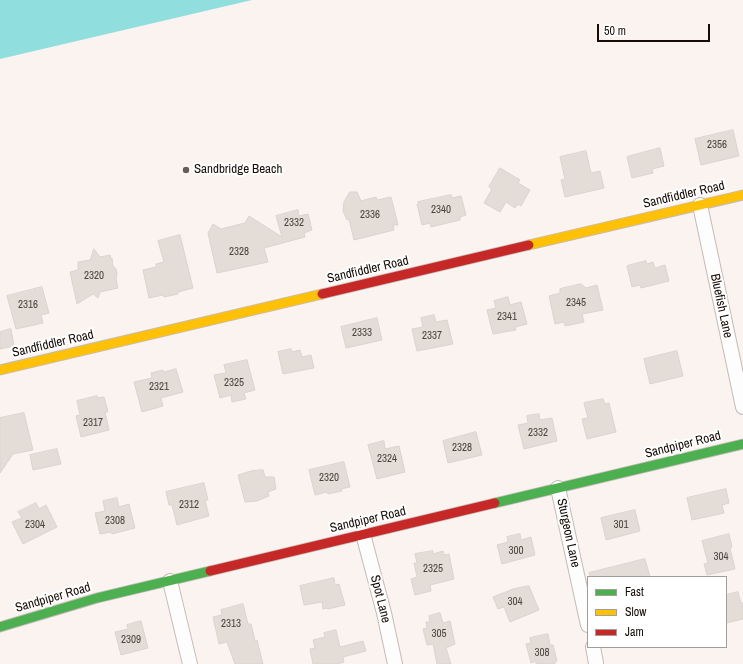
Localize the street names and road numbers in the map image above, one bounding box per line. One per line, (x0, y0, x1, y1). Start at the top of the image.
street label: Sandfiddler Road (642, 178, 726, 212)
street label: Sandfiddler Road (326, 253, 410, 287)
street label: Bluefish Lane (707, 272, 735, 340)
street label: Sandfiddler Road (11, 327, 95, 361)
street label: Sandpiper Road (643, 428, 723, 462)
street label: Sturgeon Lane (553, 497, 583, 569)
street label: Sandpiper Road (328, 504, 408, 536)
street label: Spot Lane (367, 574, 393, 624)
street label: Sandpiper Road (14, 580, 92, 616)

